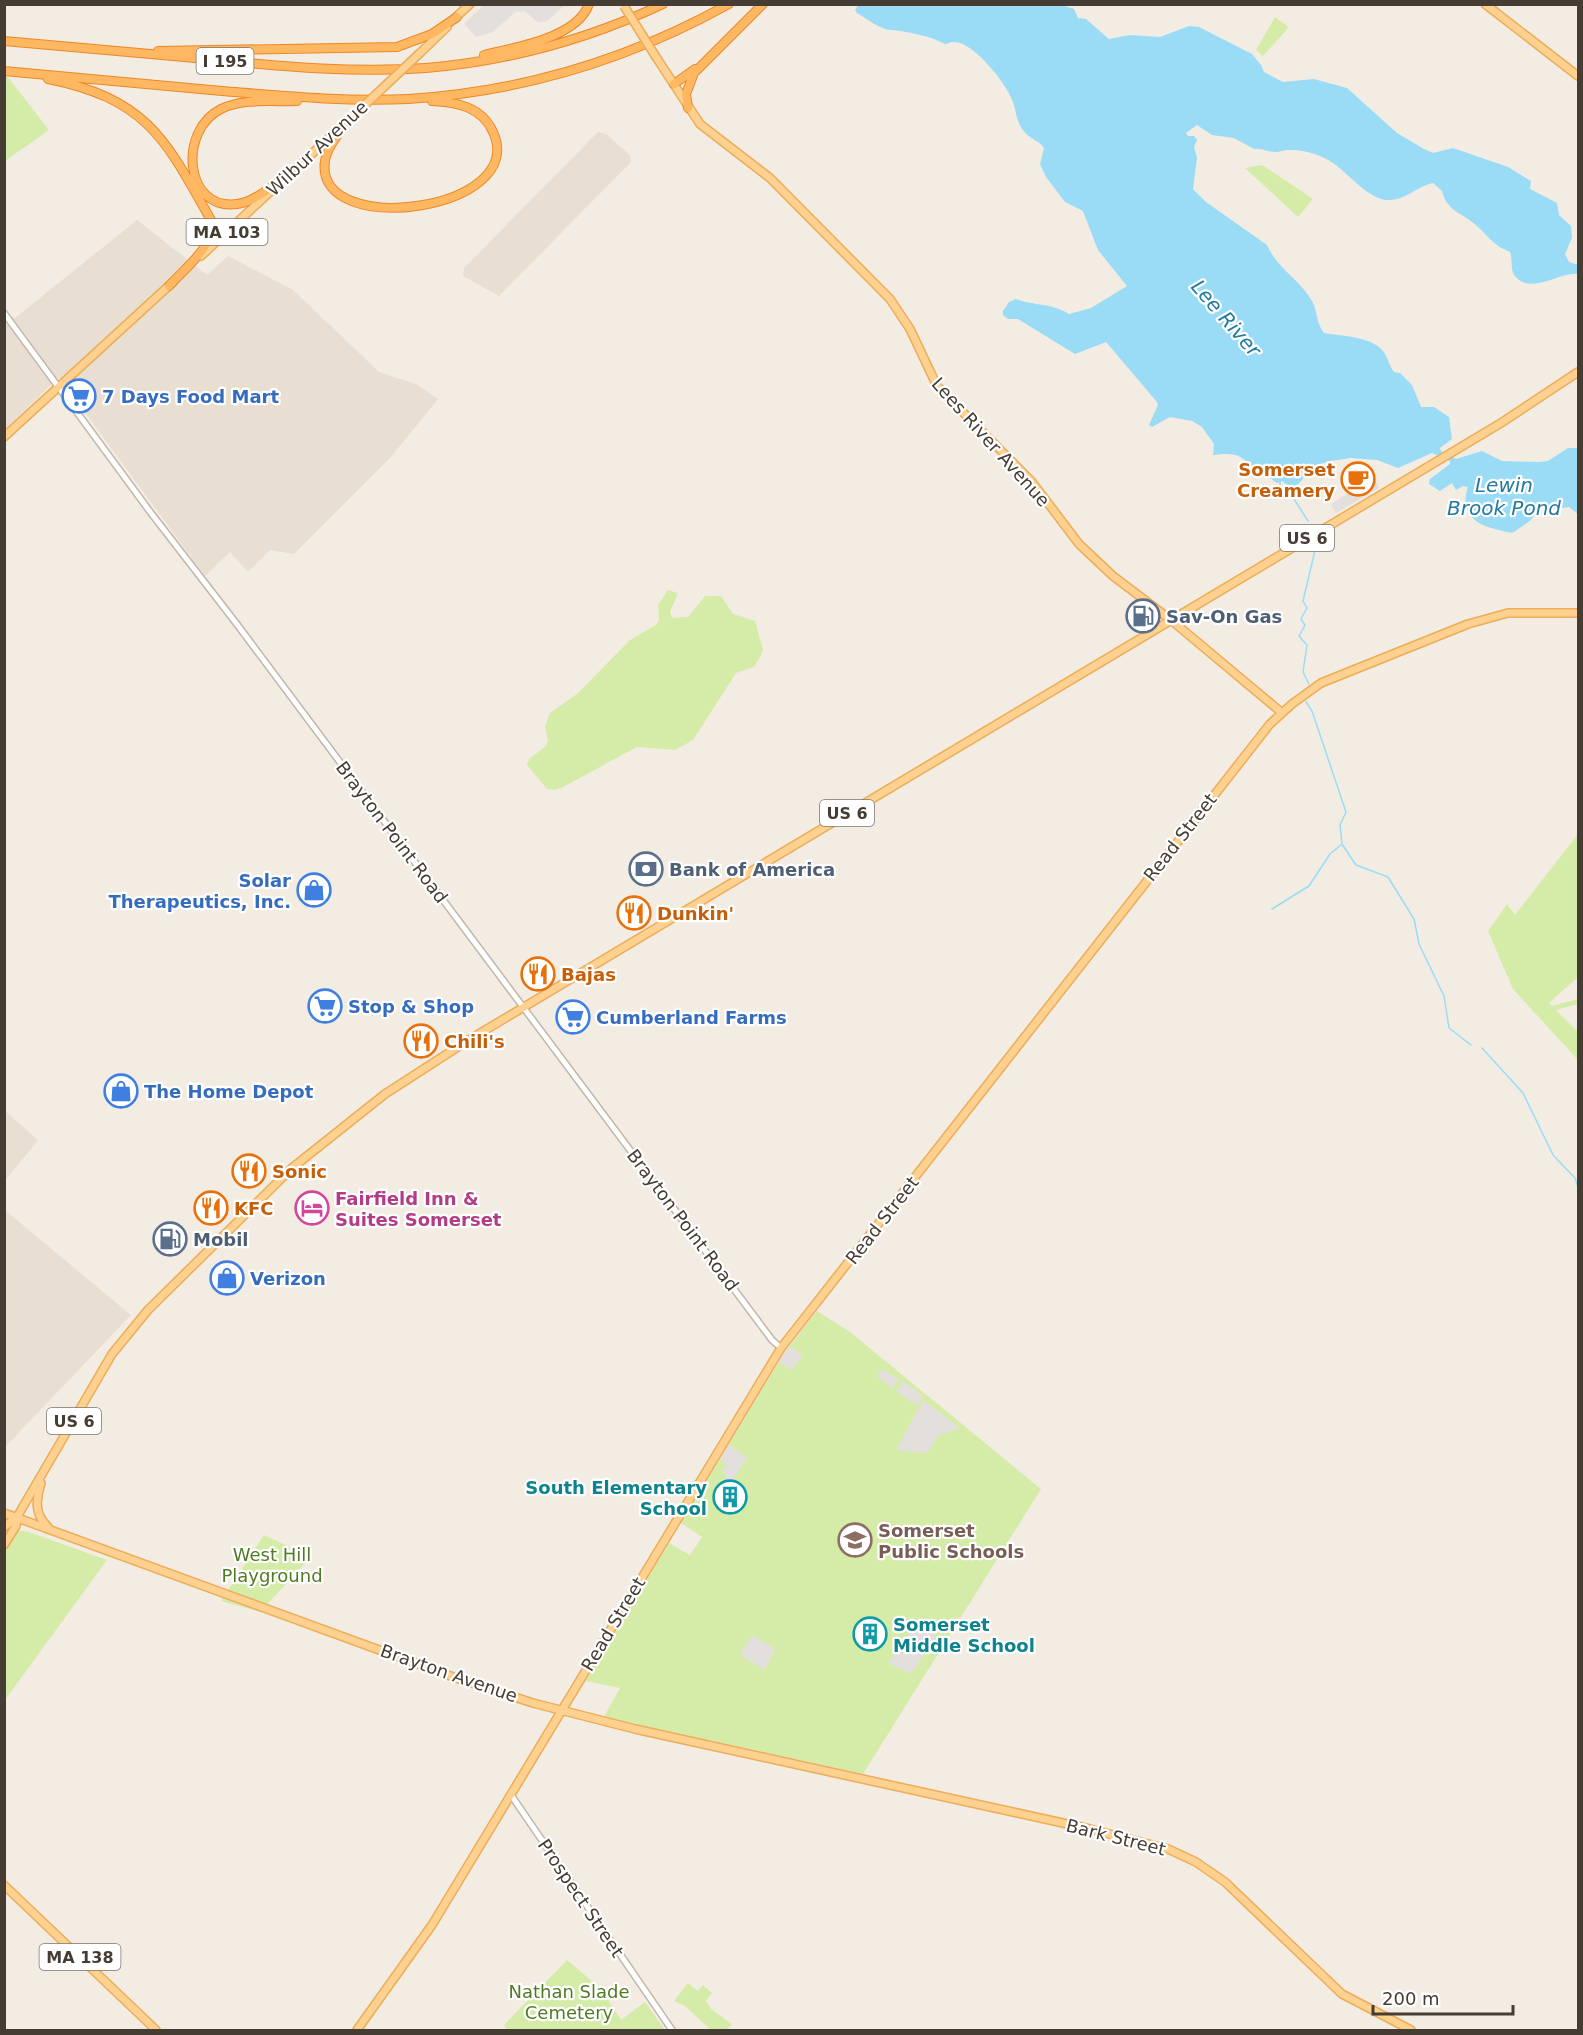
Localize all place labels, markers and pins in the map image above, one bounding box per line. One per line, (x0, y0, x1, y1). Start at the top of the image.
supermarket icon: 7 Days Food Mart (61, 378, 97, 414)
place label: 7 Days Food Mart (102, 386, 279, 407)
place label: Somerset Creamery (1237, 459, 1335, 501)
cafe icon: Somerset Creamery (1340, 461, 1376, 497)
fuel station icon: Sav-On Gas (1125, 598, 1161, 634)
place label: Sav-On Gas (1166, 606, 1282, 627)
bank icon: Bank of America (628, 851, 664, 887)
place label: Bank of America (669, 859, 835, 880)
place label: Solar Therapeutics, Inc. (108, 870, 291, 912)
shop icon: Solar Therapeutics, Inc. (296, 872, 332, 908)
restaurant icon: Dunkin' (616, 895, 652, 931)
place label: Dunkin' (657, 903, 734, 924)
restaurant icon: Bajas (520, 956, 556, 992)
place label: Bajas (561, 964, 616, 985)
supermarket icon: Stop & Shop (307, 988, 343, 1024)
place label: Stop & Shop (348, 996, 474, 1017)
supermarket icon: Cumberland Farms (555, 999, 591, 1035)
place label: Cumberland Farms (596, 1007, 787, 1028)
restaurant icon: Chili's (403, 1023, 439, 1059)
place label: Chili's (444, 1031, 505, 1052)
shop icon: The Home Depot (103, 1073, 139, 1109)
place label: The Home Depot (144, 1081, 314, 1102)
restaurant icon: Sonic (231, 1153, 267, 1189)
place label: Sonic (272, 1161, 327, 1182)
place label: Fairfield Inn & Suites Somerset (335, 1188, 502, 1230)
restaurant icon: KFC (193, 1190, 229, 1226)
hotel icon: Fairfield Inn & Suites Somerset (294, 1190, 330, 1226)
place label: KFC (234, 1198, 273, 1219)
fuel station icon: Mobil (152, 1221, 188, 1257)
place label: Mobil (193, 1229, 249, 1250)
shop icon: Verizon (209, 1260, 245, 1296)
place label: Verizon (250, 1268, 326, 1289)
place label: South Elementary School (525, 1477, 707, 1519)
building icon: South Elementary School (712, 1479, 748, 1515)
place label: Somerset Public Schools (878, 1520, 1024, 1562)
school or university icon: Somerset Public Schools (837, 1522, 873, 1558)
place label: Somerset Middle School (893, 1614, 1035, 1656)
building icon: Somerset Middle School (852, 1616, 888, 1652)

